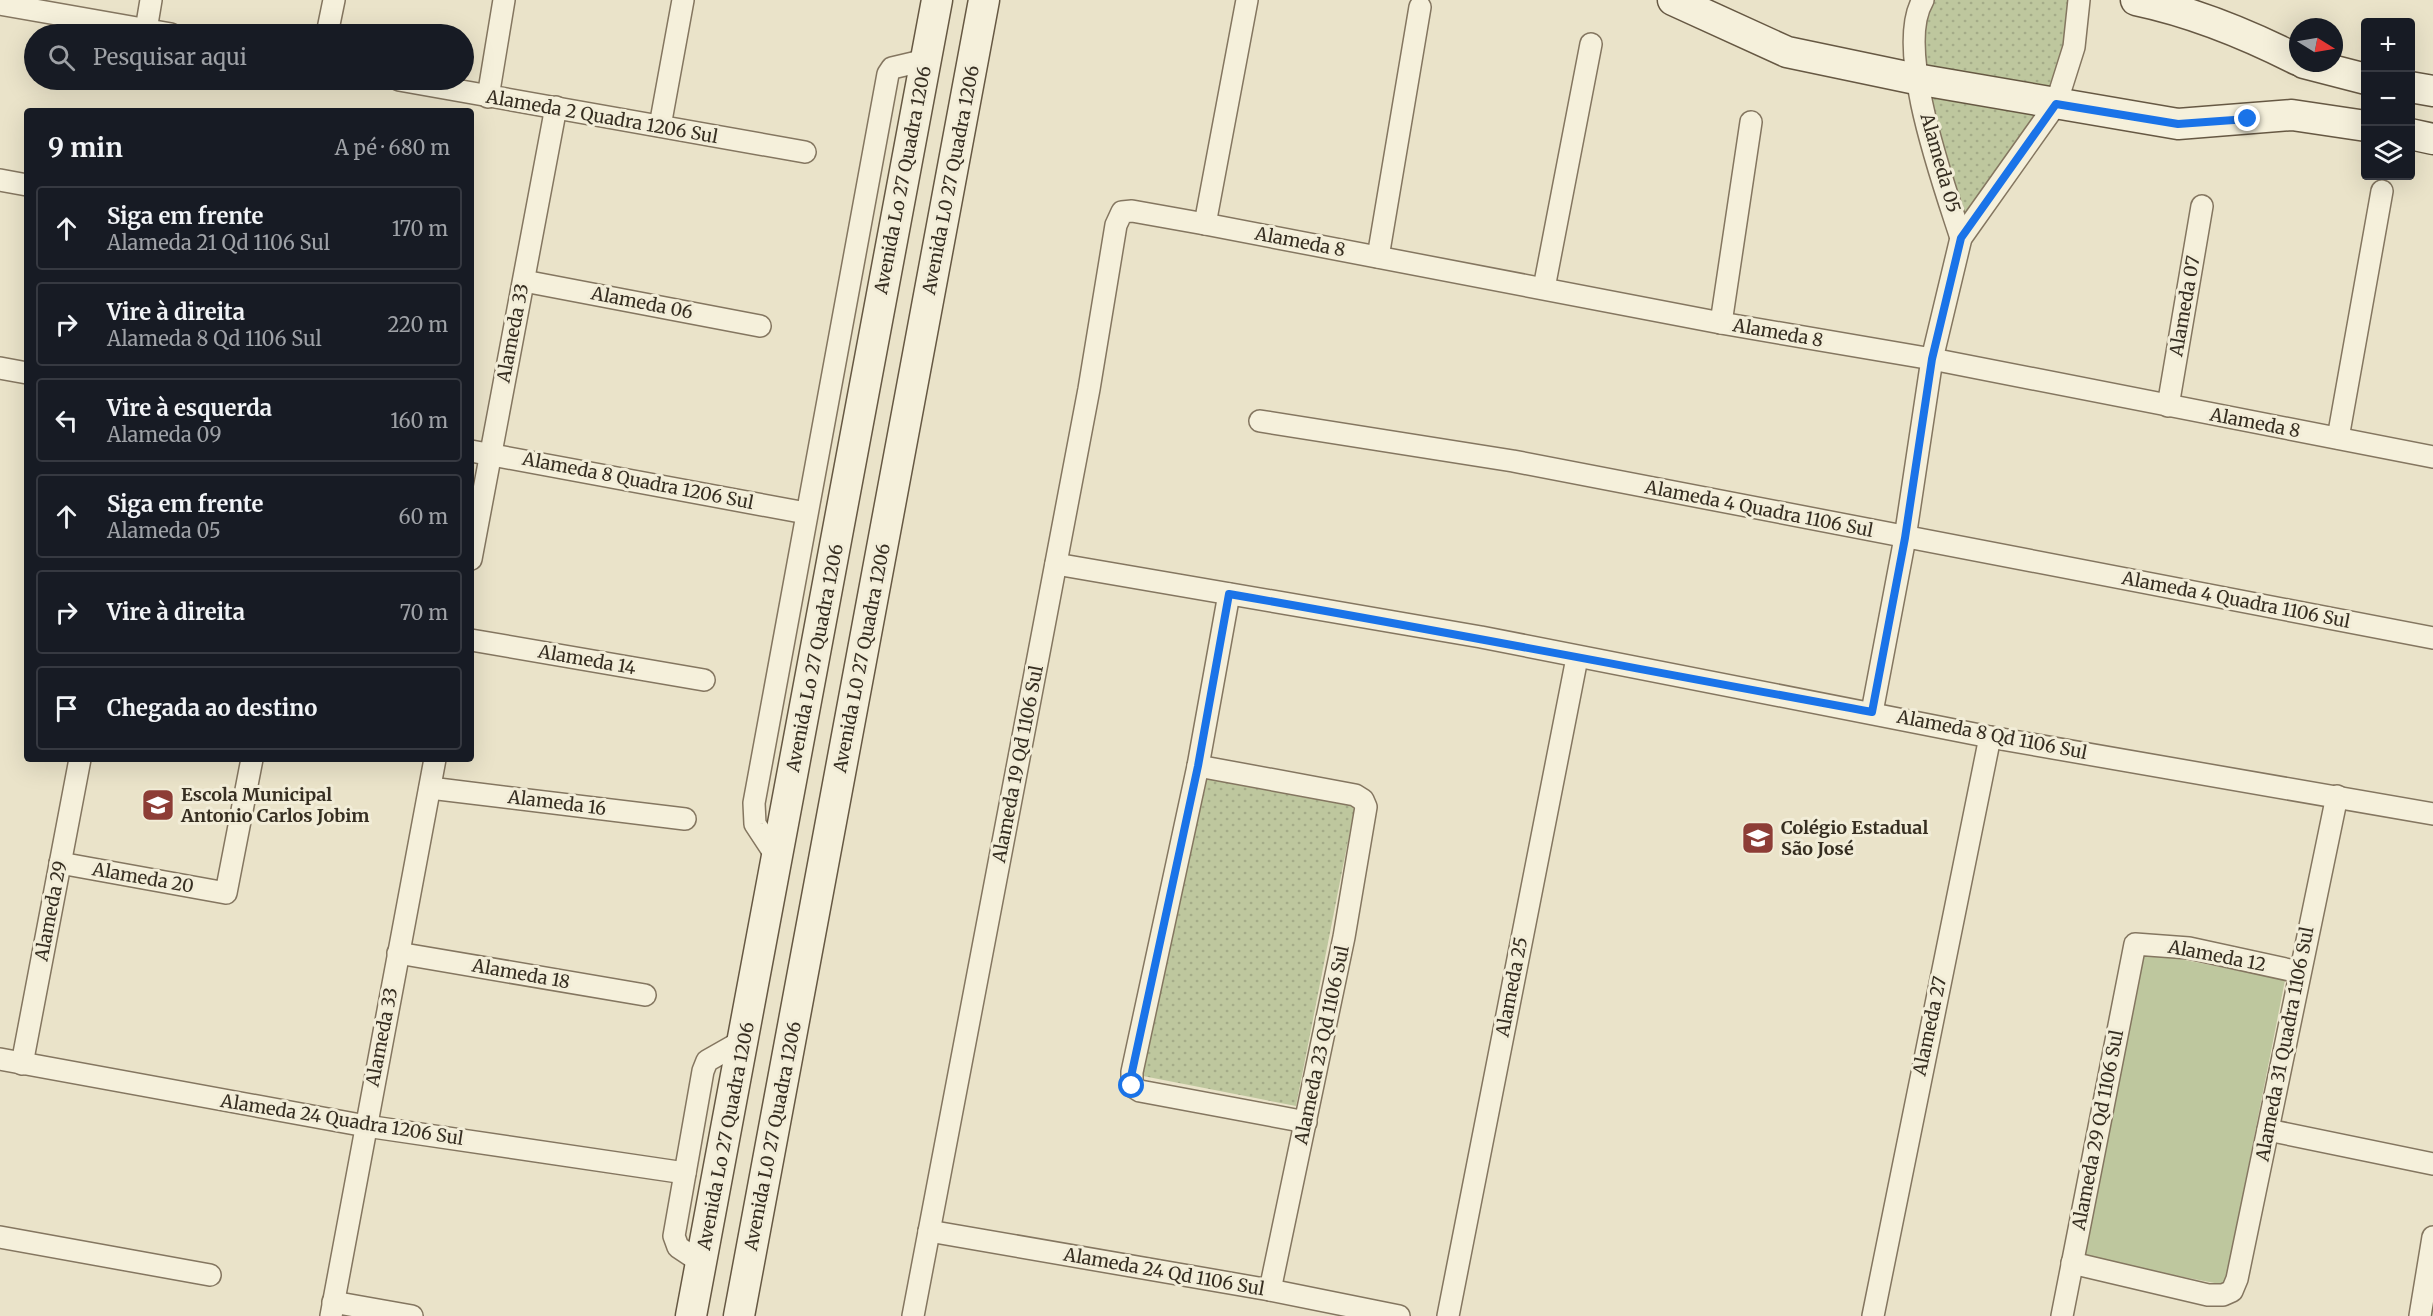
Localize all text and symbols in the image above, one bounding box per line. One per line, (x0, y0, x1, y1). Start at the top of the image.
north arrow (2289, 18, 2343, 72)
map controls (2361, 18, 2415, 180)
button: + (2361, 18, 2415, 72)
search box (24, 24, 474, 90)
icon: search (45, 41, 78, 74)
text: Pesquisar aqui (93, 43, 247, 71)
street label: Avenida L0 27 Quadra 1206 (917, 63, 984, 297)
street label: Avenida Lo 27 Quadra 1206 (869, 64, 936, 297)
button: − (2361, 72, 2415, 126)
street label: Alameda 2 Quadra 1206 Sul (483, 85, 720, 148)
route end (2234, 105, 2260, 131)
street label: Alameda 05 (1915, 110, 1966, 215)
button: layers (2361, 126, 2415, 180)
text: 9 min (48, 131, 123, 164)
text: A pé · 680 m (335, 135, 450, 160)
text: Siga em frente (107, 202, 263, 230)
icon: ahead (50, 212, 83, 245)
text: 170 m (392, 216, 448, 241)
street label: Alameda 8 (1252, 221, 1347, 262)
text: Alameda 21 Qd 1106 Sul (107, 230, 330, 255)
street label: Alameda 07 (2164, 254, 2205, 359)
street label: Alameda 33 (491, 281, 533, 385)
street label: Alameda 06 (588, 281, 695, 324)
text: Vire à direita (107, 298, 245, 326)
icon: right (50, 308, 83, 341)
text: 220 m (388, 312, 448, 337)
street label: Alameda 8 (1730, 313, 1825, 352)
text: Alameda 8 Qd 1106 Sul (107, 326, 322, 351)
text: Vire à esquerda (107, 394, 272, 422)
street label: Alameda 8 (2207, 402, 2302, 443)
icon: left (50, 404, 83, 437)
text: 160 m (390, 408, 448, 433)
text: Alameda 09 (107, 422, 222, 447)
street label: Alameda 8 Quadra 1206 Sul (520, 447, 756, 514)
street label: Alameda 4 Quadra 1106 Sul (1642, 475, 1876, 542)
text: Siga em frente (107, 490, 263, 518)
icon: ahead (50, 500, 83, 533)
text: 60 m (398, 504, 448, 529)
text: Alameda 05 (107, 518, 221, 543)
street label: Avenida L0 27 Quadra 1206 (828, 541, 895, 775)
street label: Avenida Lo 27 Quadra 1206 (781, 542, 848, 775)
street label: Alameda 4 Quadra 1106 Sul (2119, 566, 2353, 633)
icon: right (50, 596, 83, 629)
text: Vire à direita (107, 598, 245, 626)
text: 70 m (400, 600, 448, 625)
street label: Alameda 14 (535, 639, 638, 679)
street label: Alameda 19 Qd 1106 Sul (987, 663, 1048, 866)
icon: arrive (50, 692, 83, 725)
text: Chegada ao destino (107, 694, 317, 722)
street label: Alameda 8 Qd 1106 Sul (1894, 705, 2090, 764)
place label: Escola Municipal Antonio Carlos Jobim (180, 783, 369, 827)
street label: Alameda 16 (506, 785, 608, 820)
school or university icon: Escola Municipal Antonio Carlos Jobim (140, 787, 176, 823)
place label: Colégio Estadual São José (1781, 816, 1928, 860)
school or university icon: Colégio Estadual São José (1740, 820, 1776, 856)
street label: Alameda 20 (90, 857, 196, 898)
street label: Alameda 29 (29, 859, 72, 964)
street label: Alameda 31 Quadra 1106 Sul (2250, 924, 2319, 1164)
street label: Alameda 25 (1490, 935, 1532, 1040)
street label: Alameda 12 (2165, 935, 2268, 976)
street label: Alameda 23 Qd 1106 Sul (1289, 943, 1354, 1147)
street label: Alameda 18 (469, 953, 572, 993)
street label: Alameda 27 (1908, 974, 1951, 1079)
street label: Alameda 33 (360, 985, 402, 1089)
street label: Avenida L0 27 Quadra 1206 (739, 1019, 806, 1253)
street label: Avenida Lo 27 Quadra 1206 (692, 1020, 759, 1253)
street label: Alameda 29 Qd 1106 Sul (2067, 1027, 2128, 1233)
route start (1118, 1072, 1144, 1098)
street label: Alameda 24 Quadra 1206 Sul (218, 1089, 466, 1150)
street label: Alameda 24 Qd 1106 Sul (1061, 1242, 1267, 1301)

